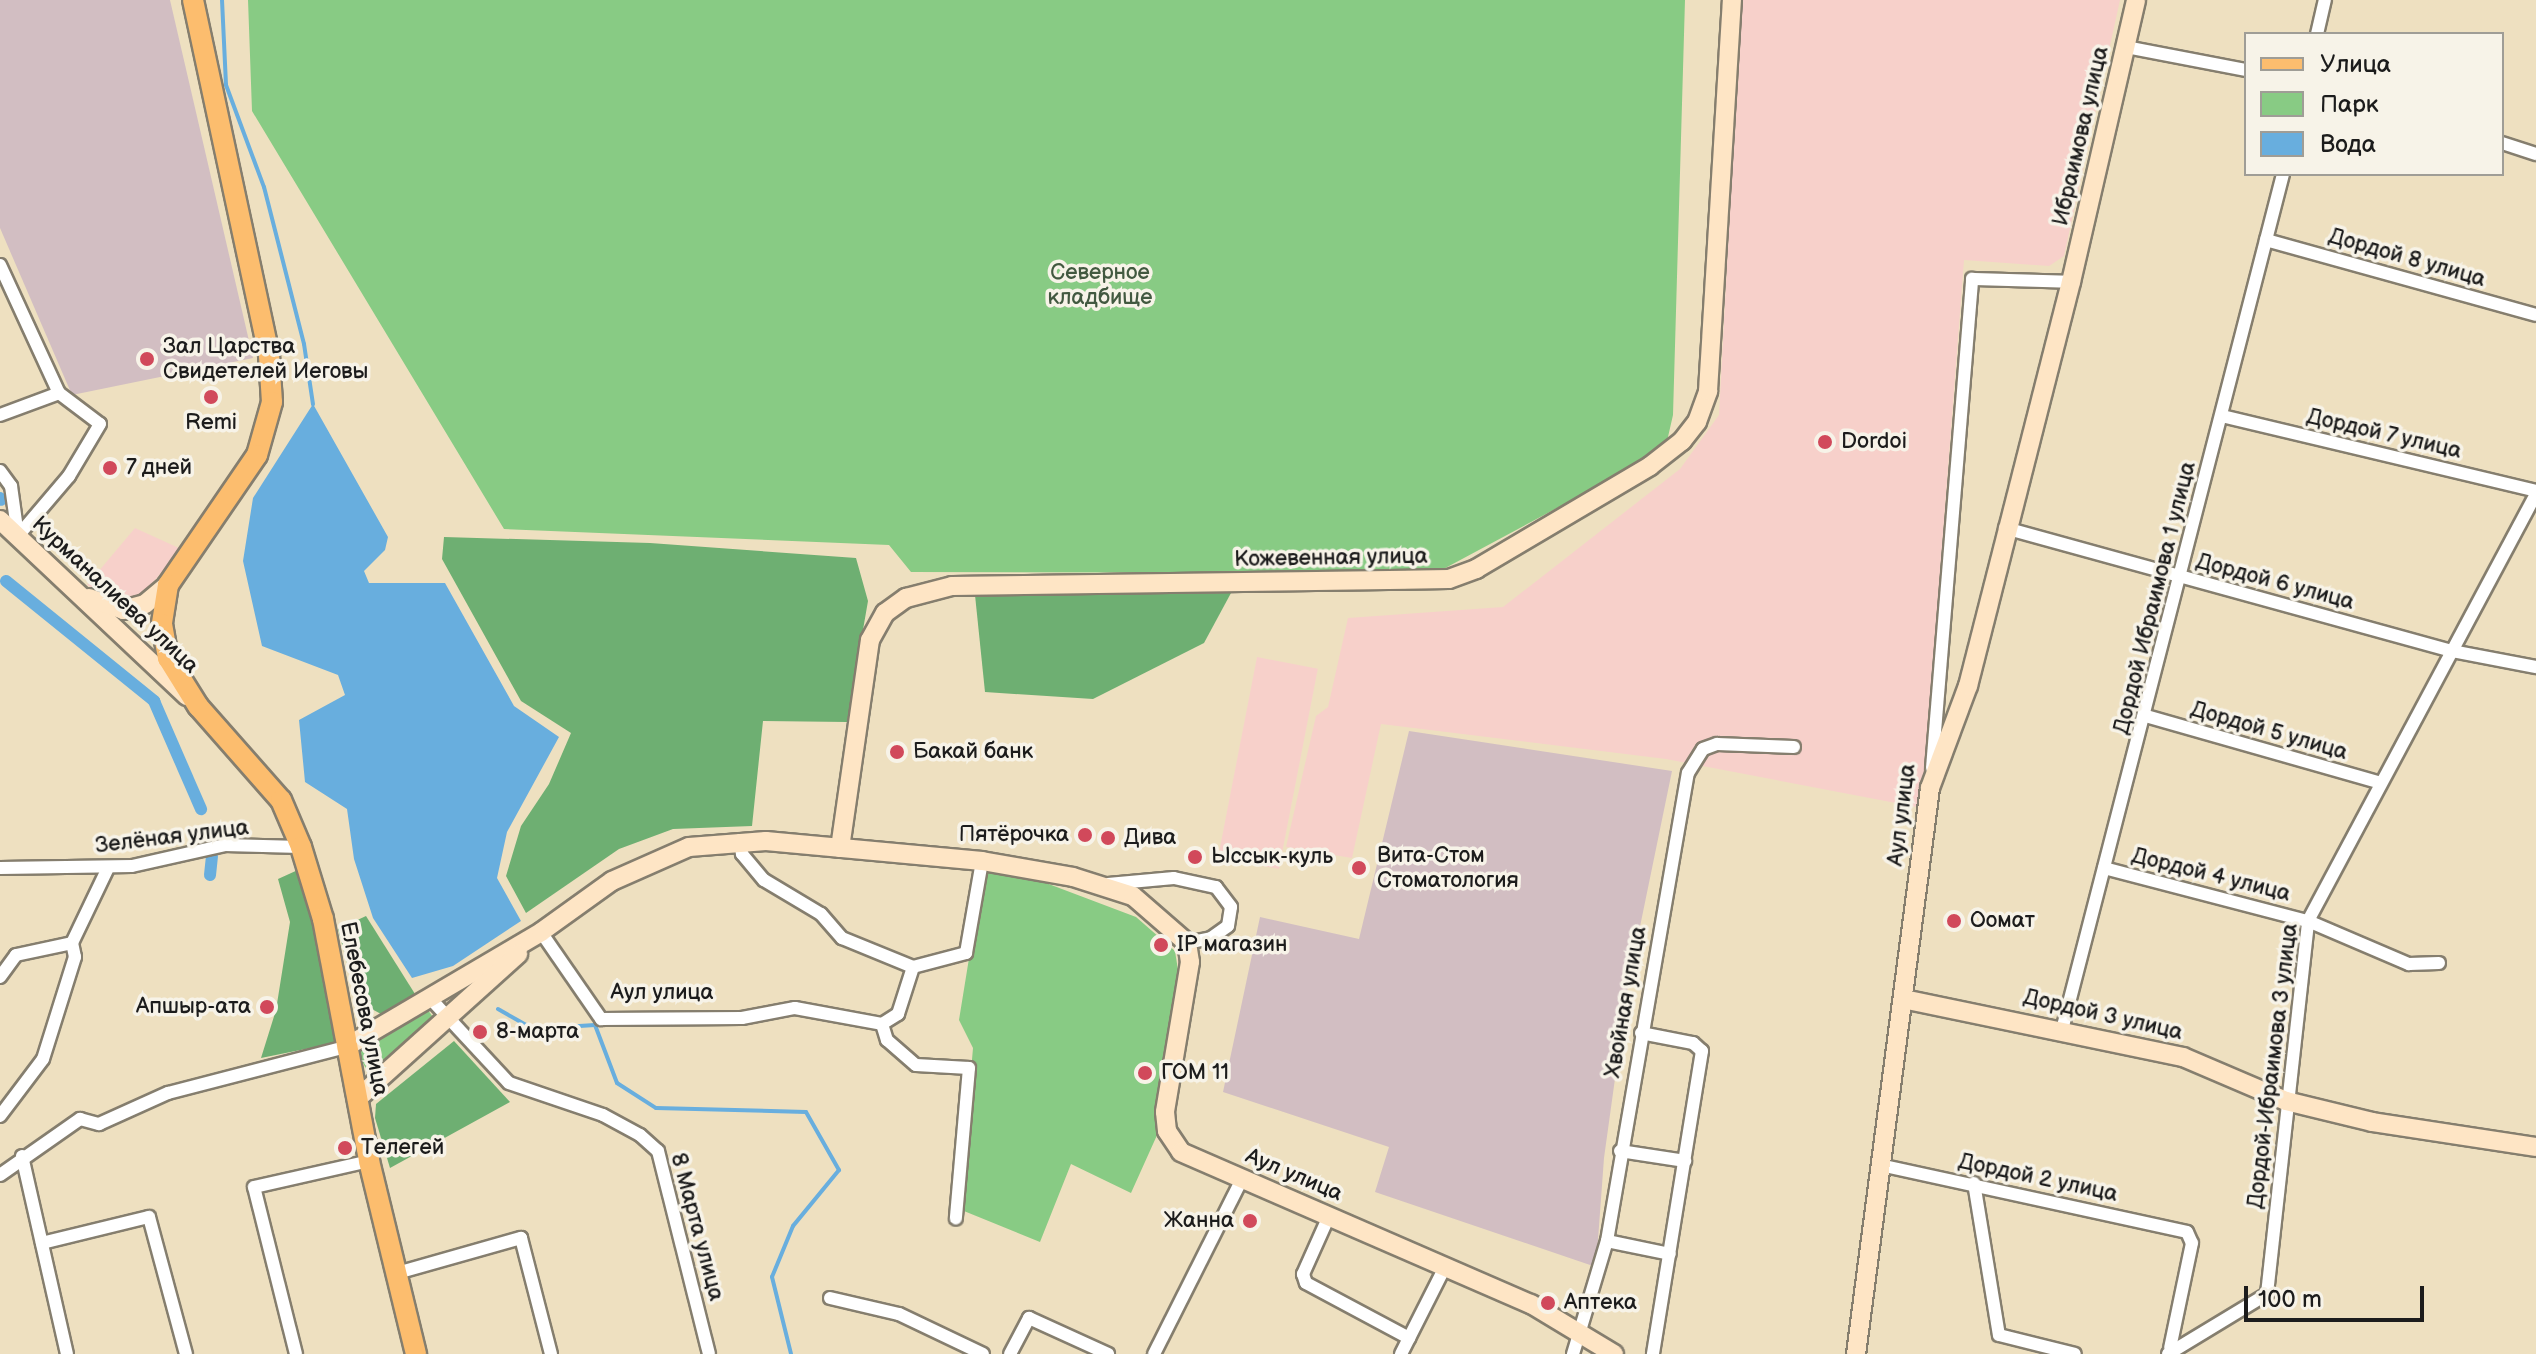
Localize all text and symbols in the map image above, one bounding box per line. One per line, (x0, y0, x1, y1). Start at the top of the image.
legend (2244, 32, 2504, 176)
street label: Ибраимова улица (2048, 44, 2114, 228)
text: Улица (2320, 50, 2391, 79)
text: Парк (2320, 90, 2378, 119)
text: Вода (2320, 130, 2376, 159)
street label: Дордой 8 улица (2326, 223, 2488, 293)
park label: Северное кладбище (1047, 259, 1153, 310)
place label: Зал Царства Свидетелей Иеговы (163, 333, 368, 384)
marker: Зал Царства Свидетелей Иеговы (138, 350, 156, 368)
marker: Remi (202, 388, 220, 406)
street label: Дордой 7 улица (2303, 403, 2465, 465)
place label: Remi (185, 410, 237, 436)
place label: Dordoi (1841, 429, 1907, 455)
marker: Dordoi (1816, 433, 1834, 451)
place label: 7 дней (126, 455, 193, 481)
marker: 7 дней (101, 459, 119, 477)
street label: Дордой Ибраимова 1 улица (2108, 459, 2202, 737)
street label: Курманалиева улица (26, 511, 204, 679)
street label: Кожевенная улица (1234, 543, 1428, 573)
street label: Дордой 6 улица (2193, 548, 2357, 616)
street label: Дордой 5 улица (2188, 696, 2350, 766)
place label: Бакай банк (913, 739, 1033, 765)
marker: Бакай банк (888, 743, 906, 761)
street label: Аул улица (1883, 762, 1921, 868)
street label: Зелёная улица (94, 815, 250, 859)
place label: Пятёрочка (959, 822, 1069, 848)
place label: Дива (1124, 825, 1176, 851)
marker: Пятёрочка (1076, 826, 1094, 844)
marker: Дива (1099, 829, 1117, 847)
place label: Вита-Стом Стоматология (1377, 842, 1519, 894)
street label: Дордой 4 улица (2129, 843, 2293, 907)
place label: Ыссык-куль (1211, 844, 1333, 870)
marker: Ыссык-куль (1186, 848, 1204, 866)
marker: Вита-Стом Стоматология (1348, 857, 1370, 879)
place label: Оомат (1970, 908, 2035, 934)
marker: Оомат (1945, 912, 1963, 930)
street label: Елебесова улица (334, 920, 394, 1098)
street label: Дордой-Ибраимова 3 улица (2242, 922, 2304, 1210)
street label: Хвойная улица (1600, 924, 1652, 1080)
place label: IP магазин (1177, 932, 1287, 958)
marker: IP магазин (1152, 936, 1170, 954)
street label: Аул улица (611, 980, 713, 1006)
street label: Дордой 3 улица (2021, 984, 2185, 1046)
place label: Апшыр-ата (136, 994, 251, 1020)
marker: Апшыр-ата (258, 998, 276, 1016)
place label: 8-марта (496, 1019, 579, 1045)
marker: 8-марта (471, 1023, 489, 1041)
place label: ГОМ 11 (1161, 1060, 1229, 1086)
marker: ГОМ 11 (1136, 1064, 1154, 1082)
place label: Телегей (361, 1135, 444, 1161)
marker: Телегей (336, 1139, 354, 1157)
street label: Аул улица (1242, 1143, 1346, 1207)
street label: Дордой 2 улица (1956, 1148, 2120, 1208)
street label: 8 Марта улица (665, 1150, 729, 1304)
place label: Жанна (1164, 1208, 1234, 1234)
marker: Жанна (1241, 1212, 1259, 1230)
scale bar (2248, 1270, 2428, 1320)
text: 100 m (2258, 1285, 2322, 1314)
place label: Аптека (1564, 1290, 1637, 1316)
marker: Аптека (1539, 1294, 1557, 1312)

